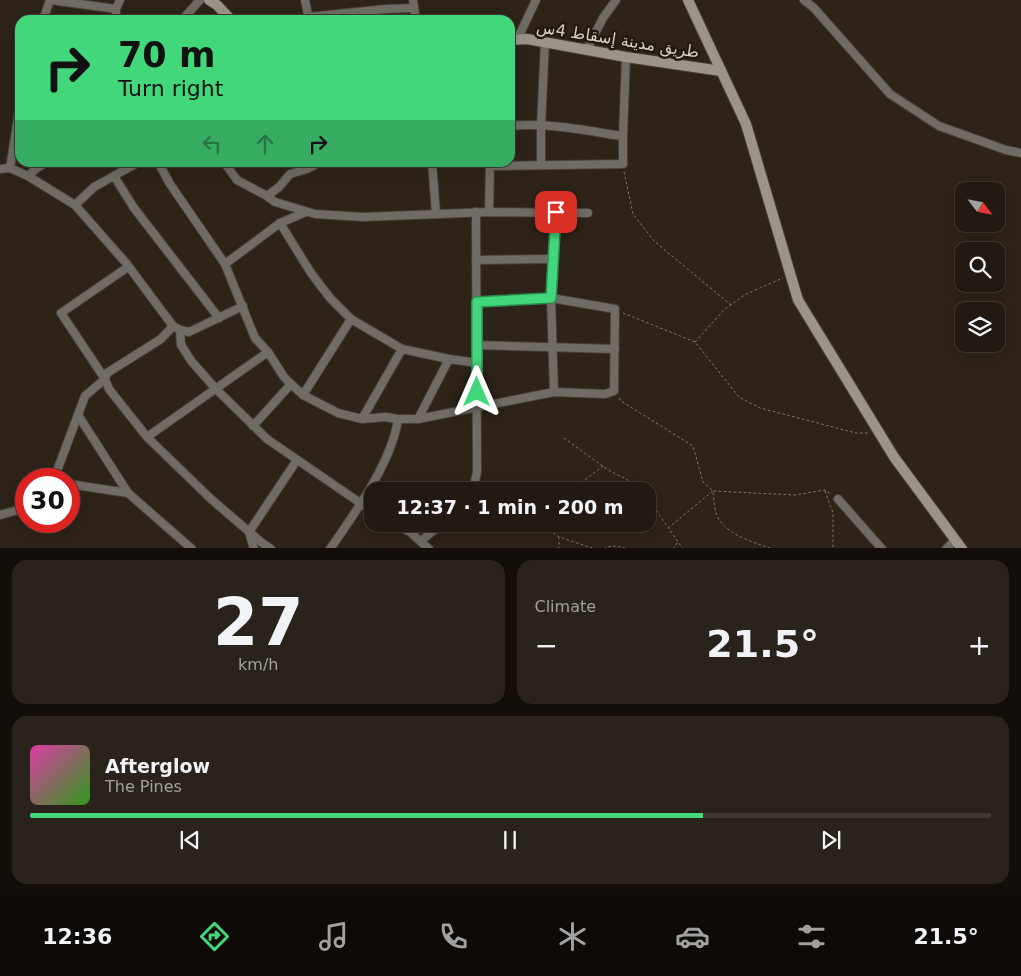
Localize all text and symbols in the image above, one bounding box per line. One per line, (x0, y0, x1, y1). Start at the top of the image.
street label: طريق مدينة إسقاط 4س (535, 17, 701, 63)
icon: right (35, 35, 100, 100)
text: 70 m (118, 35, 215, 75)
text: Turn right (118, 76, 223, 101)
icon: left (198, 130, 226, 158)
icon: ahead (251, 130, 279, 158)
icon: right (304, 130, 332, 158)
north arrow (955, 182, 1005, 232)
map controls (955, 182, 1005, 352)
pin (535, 191, 577, 233)
icon: arrive (542, 198, 570, 226)
button: search (955, 242, 1005, 292)
button: layers (955, 302, 1005, 352)
position arrow (450, 365, 502, 417)
speed limit sign: 30 (15, 468, 80, 533)
text: 12:37 · 1 min · 200 m (396, 496, 624, 518)
text: 27 (213, 585, 303, 660)
text: Climate (535, 597, 596, 616)
text: 21.5° (706, 622, 819, 666)
text: − (535, 629, 558, 662)
text: + (968, 629, 991, 662)
text: km/h (238, 655, 278, 674)
text: Afterglow (105, 755, 210, 777)
text: The Pines (105, 777, 182, 796)
icon: previous (176, 826, 204, 854)
icon: pause (496, 826, 524, 854)
icon: next (817, 826, 845, 854)
icon: directions (197, 919, 232, 954)
icon: music (316, 919, 351, 954)
icon: phone (436, 919, 471, 954)
icon: climate (555, 919, 590, 954)
icon: car (675, 919, 710, 954)
icon: filters (794, 919, 829, 954)
text: 12:36 (42, 924, 112, 949)
text: 21.5° (913, 924, 979, 949)

